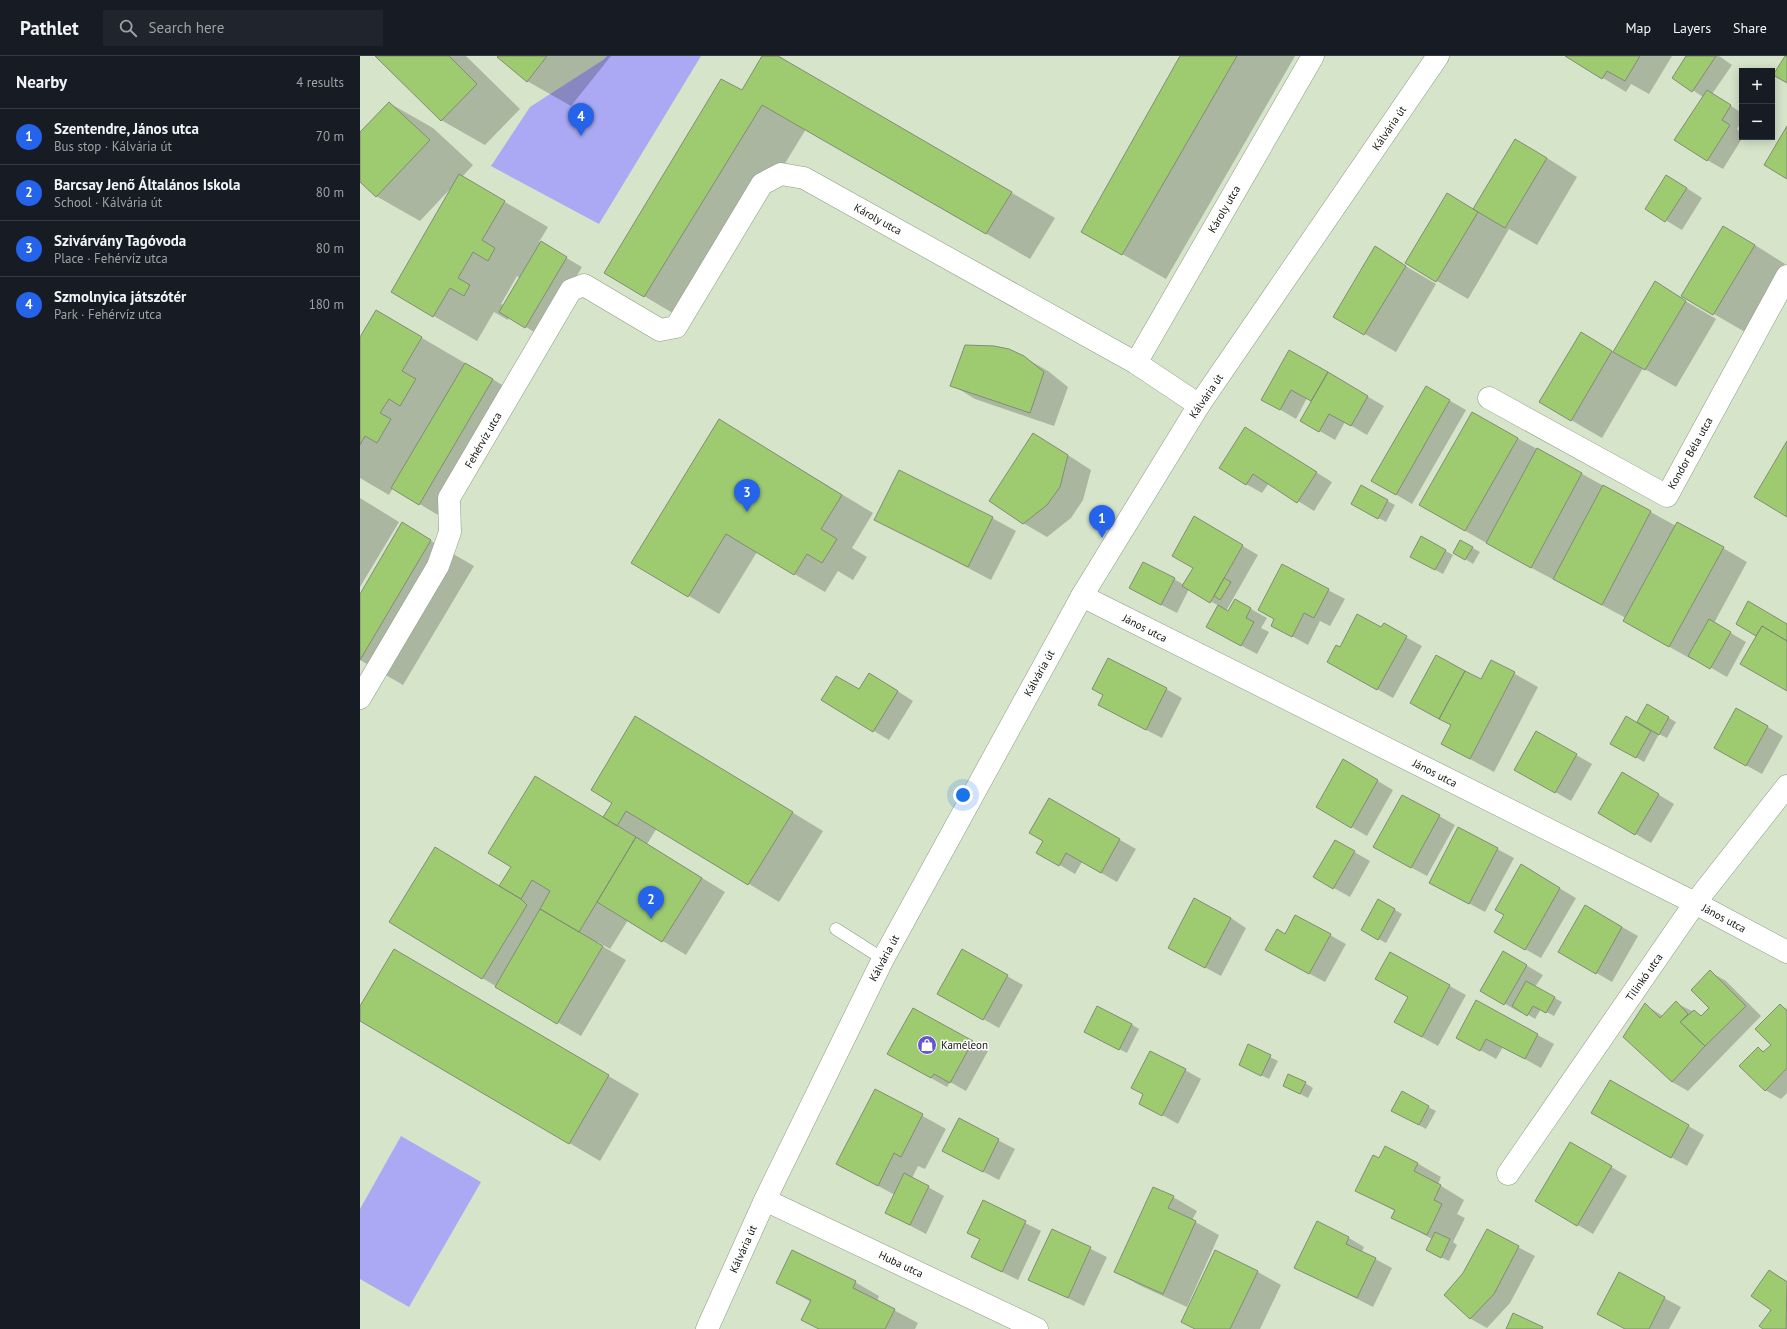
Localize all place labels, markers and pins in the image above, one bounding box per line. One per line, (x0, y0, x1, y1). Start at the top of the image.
pin: 4 (568, 103, 594, 136)
pin: 3 (734, 479, 760, 512)
pin: 1 (1089, 505, 1115, 538)
pin: 2 (638, 886, 664, 919)
shop icon: Kaméleon (916, 1034, 938, 1056)
place label: Kaméleon (941, 1038, 988, 1052)

